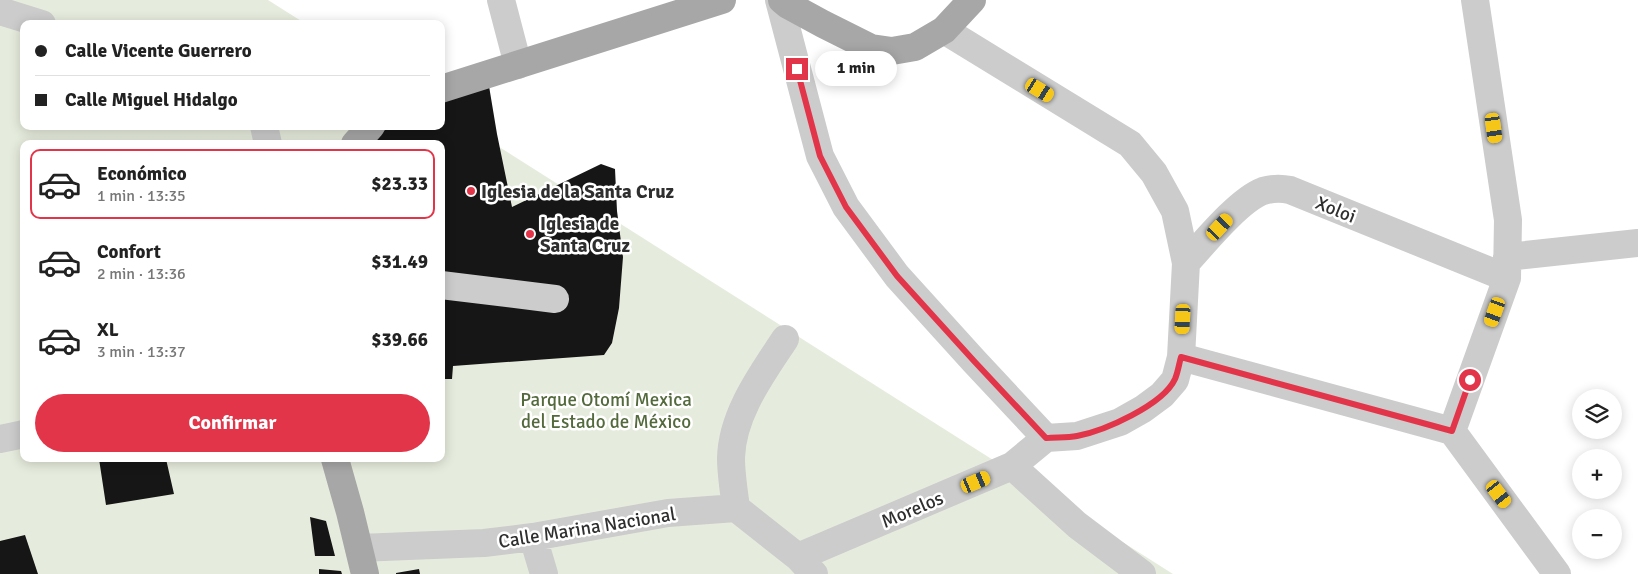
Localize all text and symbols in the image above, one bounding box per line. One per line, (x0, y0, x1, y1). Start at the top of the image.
text: Calle Vicente Guerrero (65, 39, 252, 63)
callout: 1 min (814, 52, 897, 86)
route end (786, 58, 808, 80)
text: 1 min (837, 58, 875, 78)
car (1023, 76, 1056, 104)
text: Calle Miguel Hidalgo (65, 88, 238, 112)
car (1484, 112, 1503, 144)
icon: car (37, 162, 82, 207)
text: Económico (97, 162, 187, 186)
text: $23.33 (371, 172, 428, 196)
place label: Iglesia de la Santa Cruz (481, 180, 675, 204)
marker: Iglesia de la Santa Cruz (465, 185, 477, 197)
text: 1 min · 13:35 (97, 186, 186, 206)
street label: Xoloi (1312, 191, 1359, 229)
car (1204, 211, 1235, 243)
place label: Iglesia de Santa Cruz (540, 212, 630, 258)
marker: Iglesia de Santa Cruz (524, 228, 536, 240)
icon: car (37, 240, 82, 285)
text: Confort (97, 240, 161, 264)
text: $31.49 (371, 250, 428, 274)
text: 2 min · 13:36 (97, 264, 186, 284)
car (1482, 295, 1507, 329)
car (1174, 304, 1191, 334)
icon: car (37, 318, 82, 363)
text: XL (97, 318, 119, 342)
text: $39.66 (371, 328, 428, 352)
text: 3 min · 13:37 (97, 342, 186, 362)
route start (1459, 369, 1481, 391)
park label: Parque Otomí Mexica del Estado de México (520, 388, 692, 434)
map controls (1572, 389, 1622, 559)
button: layers (1572, 389, 1622, 439)
button: Confirmar (35, 394, 430, 452)
button: + (1572, 449, 1622, 499)
car (959, 469, 992, 495)
car (1483, 478, 1514, 510)
street label: Morelos (878, 486, 947, 534)
street label: Calle Marina Nacional (497, 502, 678, 554)
button: − (1572, 509, 1622, 559)

